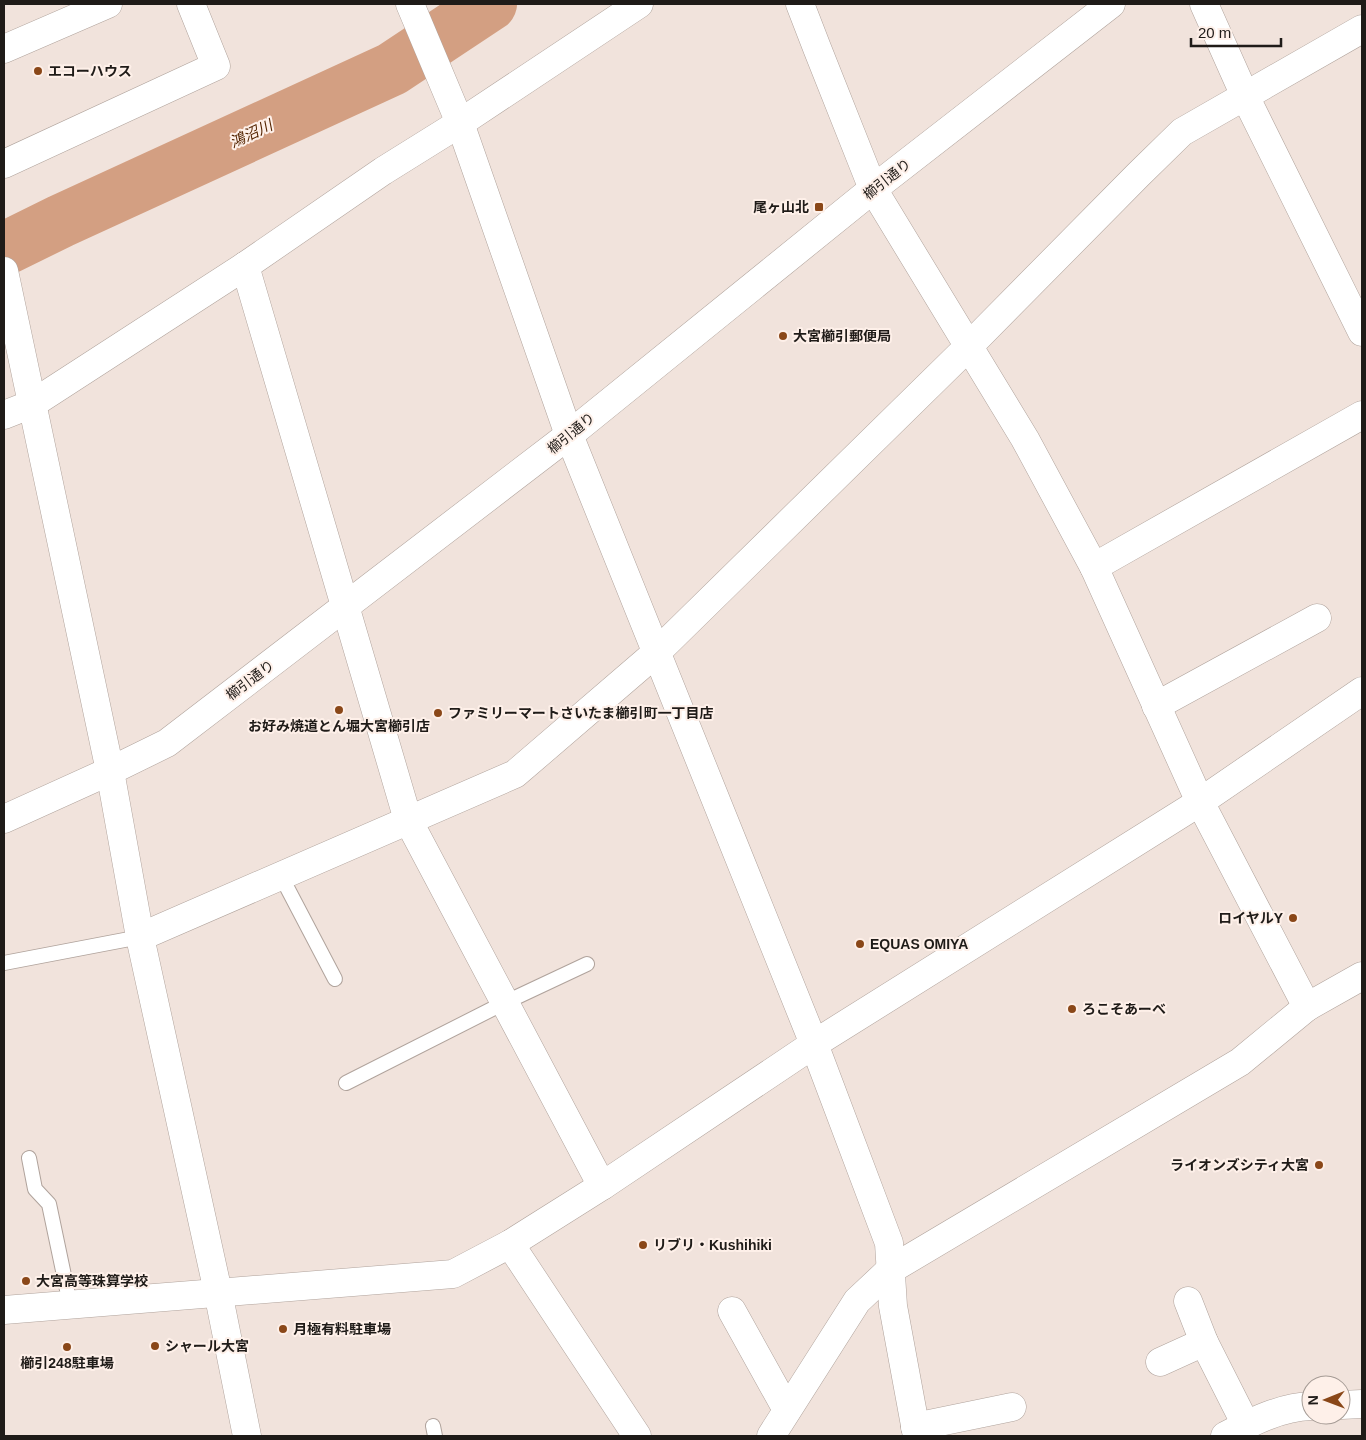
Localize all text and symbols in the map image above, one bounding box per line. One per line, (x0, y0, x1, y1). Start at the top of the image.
scale bar (1191, 15, 1281, 47)
text: 20 m (1198, 24, 1231, 41)
place label: エコーハウス (48, 63, 132, 79)
marker: エコーハウス (32, 65, 44, 77)
water label: 鴻沼川 (227, 115, 277, 151)
street label: 櫛引通り (860, 155, 914, 203)
place label: 尾ヶ山北 (753, 199, 809, 215)
marker: 尾ヶ山北 (813, 201, 825, 213)
place label: 大宮櫛引郵便局 (793, 328, 891, 344)
marker: 大宮櫛引郵便局 (777, 330, 789, 342)
street label: 櫛引通り (544, 409, 598, 457)
street label: 櫛引通り (223, 657, 277, 703)
marker: お好み焼道とん堀大宮櫛引店 (333, 704, 345, 716)
place label: ファミリーマートさいたま櫛引町一丁目店 (448, 705, 714, 721)
marker: ファミリーマートさいたま櫛引町一丁目店 (432, 707, 444, 719)
place label: お好み焼道とん堀大宮櫛引店 (248, 718, 430, 734)
place label: ロイヤルY (1218, 910, 1284, 926)
marker: ロイヤルY (1287, 912, 1299, 924)
place label: EQUAS OMIYA (870, 936, 968, 952)
marker: EQUAS OMIYA (854, 938, 866, 950)
place label: ろこそあーべ (1082, 1001, 1166, 1017)
marker: ろこそあーべ (1066, 1003, 1078, 1015)
place label: ライオンズシティ大宮 (1170, 1157, 1309, 1173)
marker: ライオンズシティ大宮 (1313, 1159, 1325, 1171)
place label: リブリ・Kushihiki (653, 1237, 772, 1253)
marker: リブリ・Kushihiki (637, 1239, 649, 1251)
place label: 大宮高等珠算学校 (36, 1273, 148, 1289)
marker: 大宮高等珠算学校 (20, 1275, 32, 1287)
place label: 月極有料駐車場 (293, 1321, 391, 1337)
marker: 月極有料駐車場 (277, 1323, 289, 1335)
place label: シャール大宮 (165, 1338, 249, 1354)
marker: シャール大宮 (149, 1340, 161, 1352)
marker: 櫛引248駐車場 (61, 1341, 73, 1353)
place label: 櫛引248駐車場 (20, 1355, 114, 1371)
north arrow (1301, 1375, 1351, 1425)
text: N (1305, 1395, 1321, 1405)

